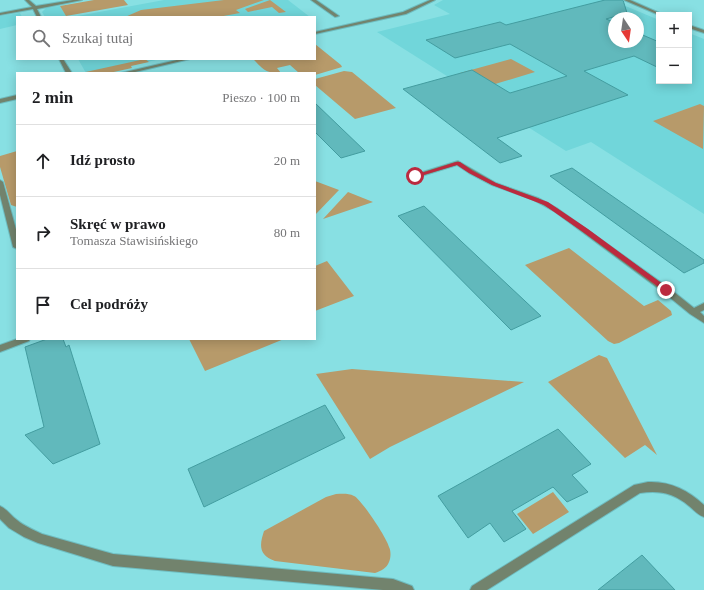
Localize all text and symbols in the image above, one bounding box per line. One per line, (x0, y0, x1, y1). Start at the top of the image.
north arrow (608, 12, 644, 48)
map controls (656, 12, 692, 84)
button: + (656, 12, 692, 48)
search box (16, 16, 316, 60)
icon: search (30, 27, 52, 49)
text: Szukaj tutaj (62, 30, 133, 46)
button: − (656, 48, 692, 84)
text: 2 min (32, 88, 73, 107)
text: Pieszo · 100 m (222, 90, 300, 105)
icon: ahead (32, 150, 54, 172)
text: Idź prosto (70, 152, 135, 168)
text: 20 m (274, 153, 300, 168)
route start (406, 167, 424, 185)
text: Skręć w prawo (70, 216, 166, 232)
icon: right (32, 222, 54, 244)
text: 80 m (274, 225, 300, 240)
text: Tomasza Stawisińskiego (70, 233, 198, 248)
route end (657, 281, 675, 299)
icon: arrive (32, 294, 54, 316)
text: Cel podróży (70, 296, 148, 312)

